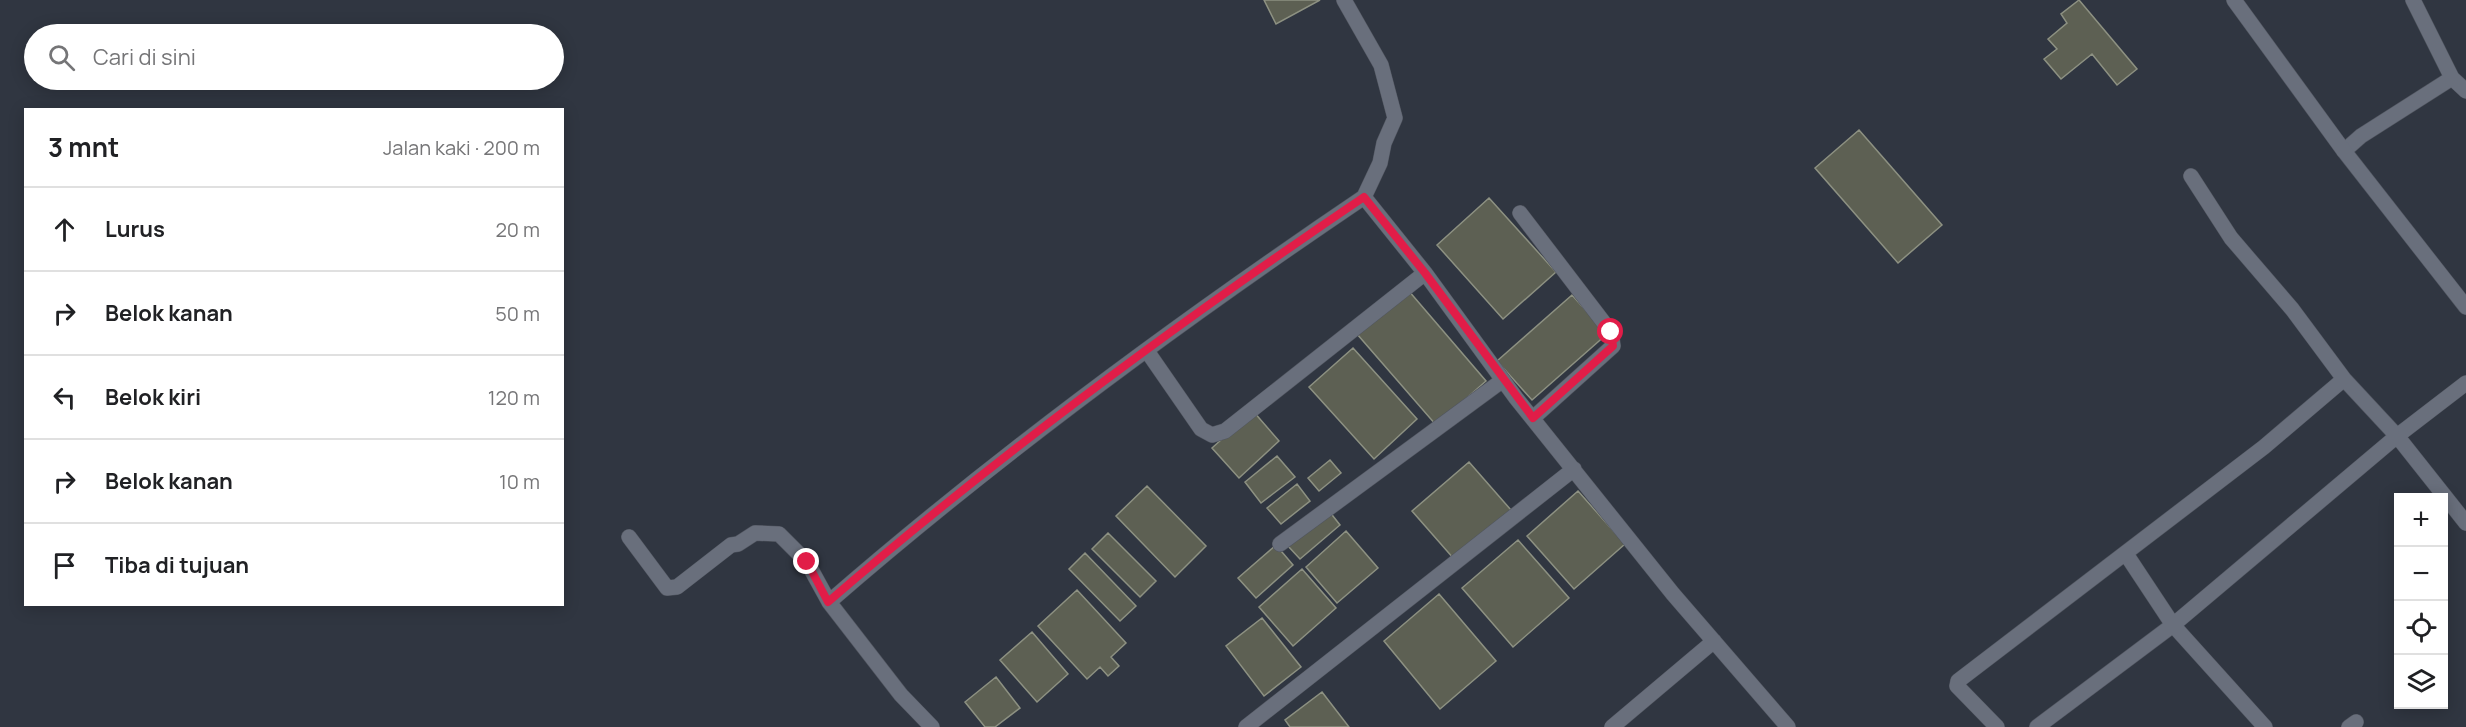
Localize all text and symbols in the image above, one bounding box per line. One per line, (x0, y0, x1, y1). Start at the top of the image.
search box (24, 24, 564, 90)
icon: search (45, 41, 78, 74)
text: Cari di sini (93, 42, 196, 72)
text: 3 mnt (48, 129, 119, 165)
text: Jalan kaki · 200 m (383, 134, 540, 161)
icon: ahead (48, 213, 81, 246)
text: Lurus (105, 214, 165, 244)
text: 20 m (495, 216, 540, 243)
icon: right (48, 297, 81, 330)
text: Belok kanan (105, 298, 233, 328)
text: 50 m (495, 300, 540, 327)
route start (1597, 318, 1623, 344)
icon: left (48, 381, 81, 414)
text: Belok kiri (105, 382, 201, 412)
text: 120 m (488, 384, 540, 411)
icon: right (48, 465, 81, 498)
text: Belok kanan (105, 466, 233, 496)
text: 10 m (499, 468, 540, 495)
map controls (2394, 493, 2448, 709)
button: + (2394, 493, 2448, 547)
button: − (2394, 547, 2448, 601)
route end (793, 548, 819, 574)
icon: arrive (48, 549, 81, 582)
text: Tiba di tujuan (105, 550, 249, 580)
button: locate (2394, 601, 2448, 655)
button: layers (2394, 655, 2448, 709)

